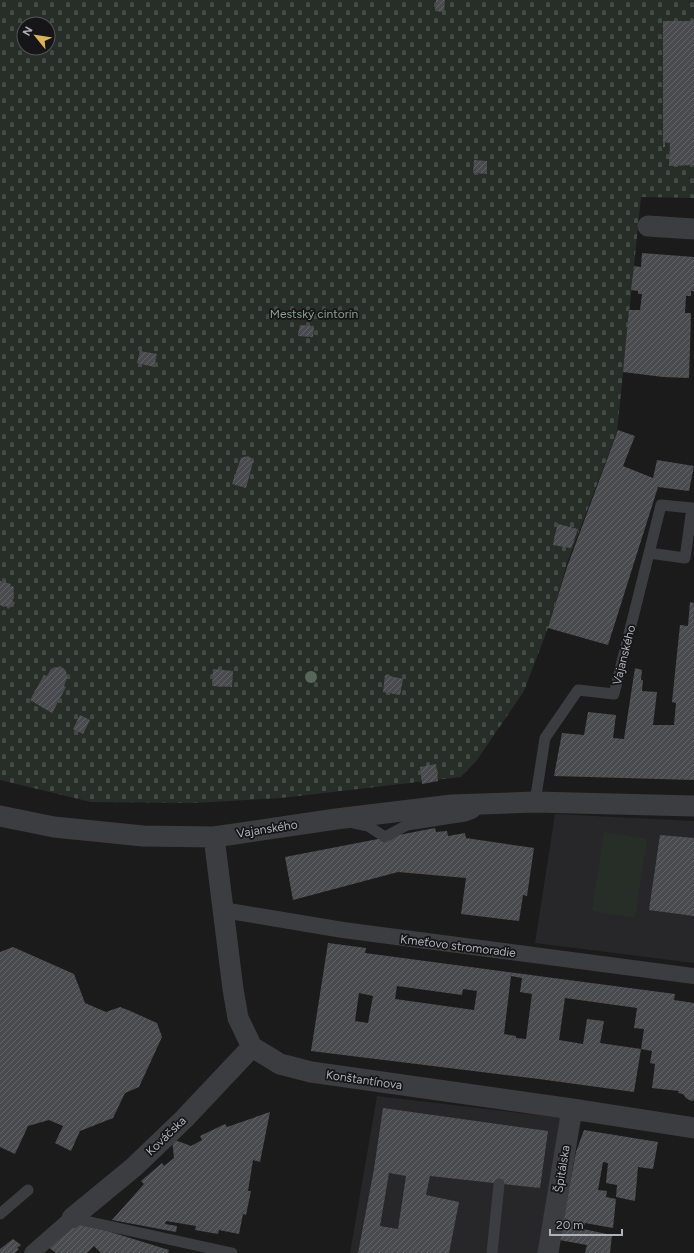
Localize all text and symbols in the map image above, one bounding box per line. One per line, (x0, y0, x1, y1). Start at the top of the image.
north arrow (16, 16, 56, 56)
text: N (20, 24, 36, 38)
park label: Mestský cintorín (270, 307, 359, 321)
street label: Vajanského (610, 623, 638, 687)
street label: Vajanského (236, 817, 299, 841)
street label: Kmeťovo stromoradie (399, 932, 517, 960)
street label: Konštantínova (325, 1068, 403, 1092)
street label: Kováčska (143, 1114, 189, 1158)
street label: Špitálska (551, 1144, 573, 1194)
scale bar (550, 1211, 622, 1237)
text: 20 m (556, 1218, 584, 1232)

